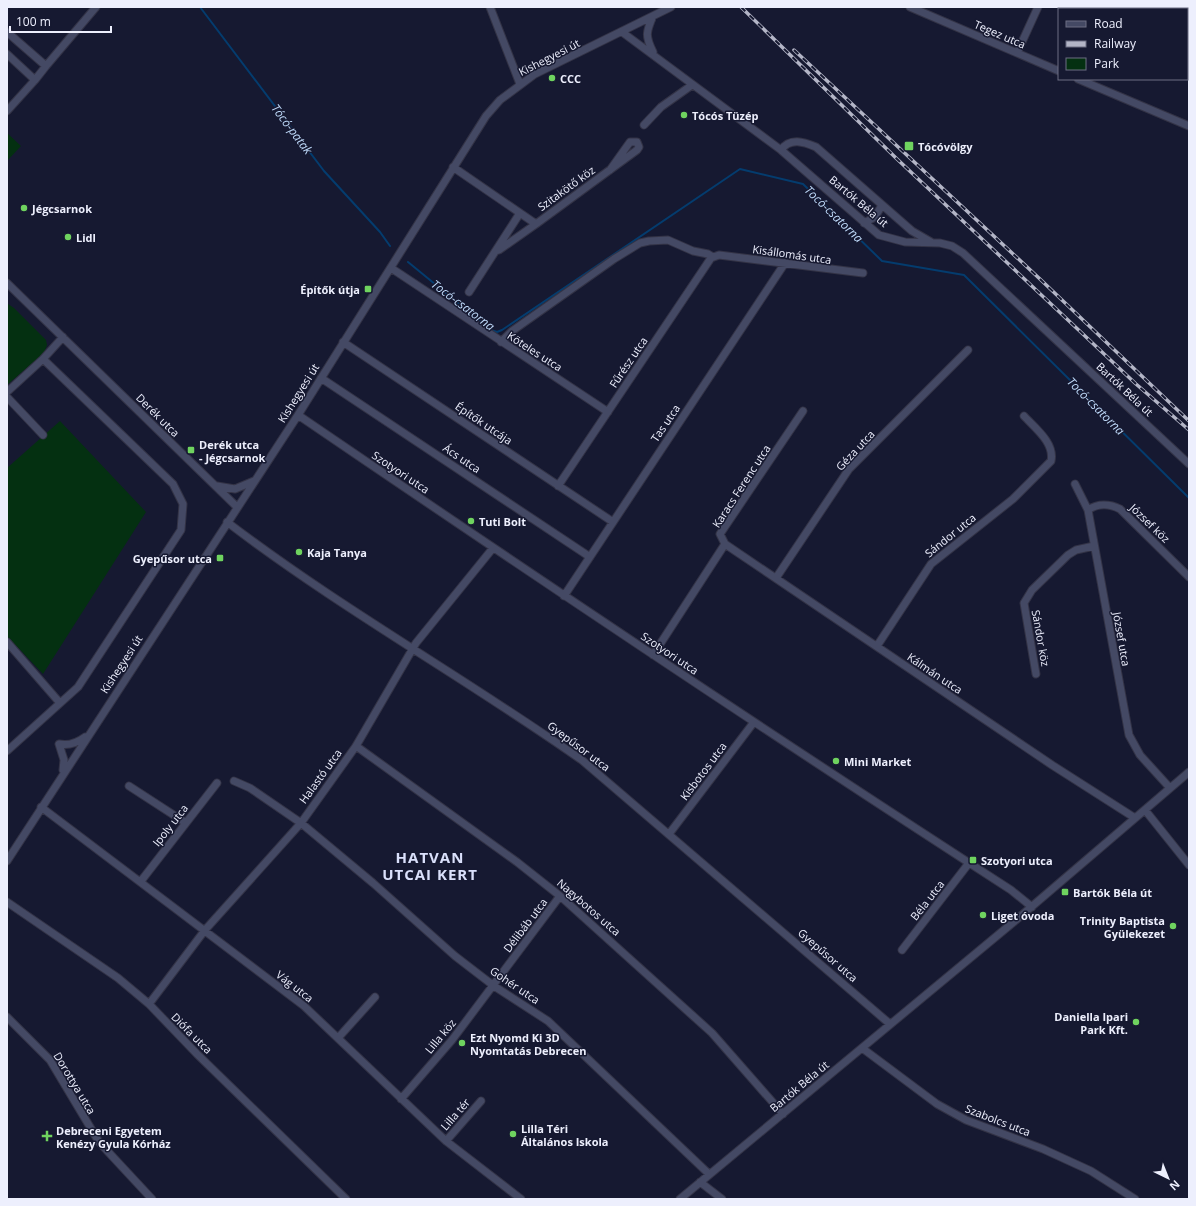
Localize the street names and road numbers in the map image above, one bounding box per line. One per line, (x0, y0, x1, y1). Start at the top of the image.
street label: Tegez utca (972, 16, 1028, 52)
street label: Kishegyesi út (516, 35, 582, 79)
street label: Szitakötő köz (534, 162, 598, 214)
street label: Bartók Béla út (826, 172, 892, 230)
street label: Kisállomás utca (752, 241, 832, 267)
street label: Köteles utca (505, 328, 565, 374)
street label: Fűrész utca (605, 334, 651, 390)
street label: Bartók Béla út (1093, 359, 1157, 419)
street label: Kishegyesi út (274, 361, 322, 425)
street label: Derék utca (133, 390, 183, 440)
street label: Építők utcája (453, 398, 515, 448)
street label: Tas utca (647, 401, 683, 445)
street label: Géza utca (832, 426, 878, 474)
street label: Ács utca (440, 440, 484, 476)
street label: Karacs Ferenc utca (708, 442, 774, 530)
street label: Szotyori utca (369, 447, 433, 497)
street label: József köz (1126, 499, 1173, 546)
street label: Sándor utca (921, 510, 979, 560)
street label: Sándor köz (1029, 609, 1053, 667)
street label: József utca (1110, 610, 1134, 667)
street label: Szotyori utca (638, 628, 702, 678)
street label: Kishegyesi út (96, 632, 146, 696)
street label: Kálmán utca (904, 649, 966, 697)
street label: Gyepűsor utca (545, 718, 613, 774)
street label: Kisbotos utca (676, 739, 730, 803)
street label: Halastó utca (295, 746, 345, 806)
street label: Ipoly utca (149, 801, 191, 849)
street label: Nagybotos utca (554, 875, 624, 939)
street label: Béla utca (907, 877, 947, 923)
street label: Délibáb utca (500, 895, 550, 955)
street label: Gyepűsor utca (795, 925, 861, 985)
street label: Gohér utca (487, 963, 543, 1007)
street label: Vág utca (273, 967, 317, 1005)
street label: Diófa utca (168, 1009, 216, 1057)
street label: Lilla köz (421, 1016, 459, 1056)
street label: Dorottya utca (51, 1049, 99, 1117)
street label: Bartók Béla út (766, 1057, 832, 1115)
street label: Lilla tér (437, 1094, 473, 1133)
street label: Szabolcs utca (963, 1101, 1033, 1139)

